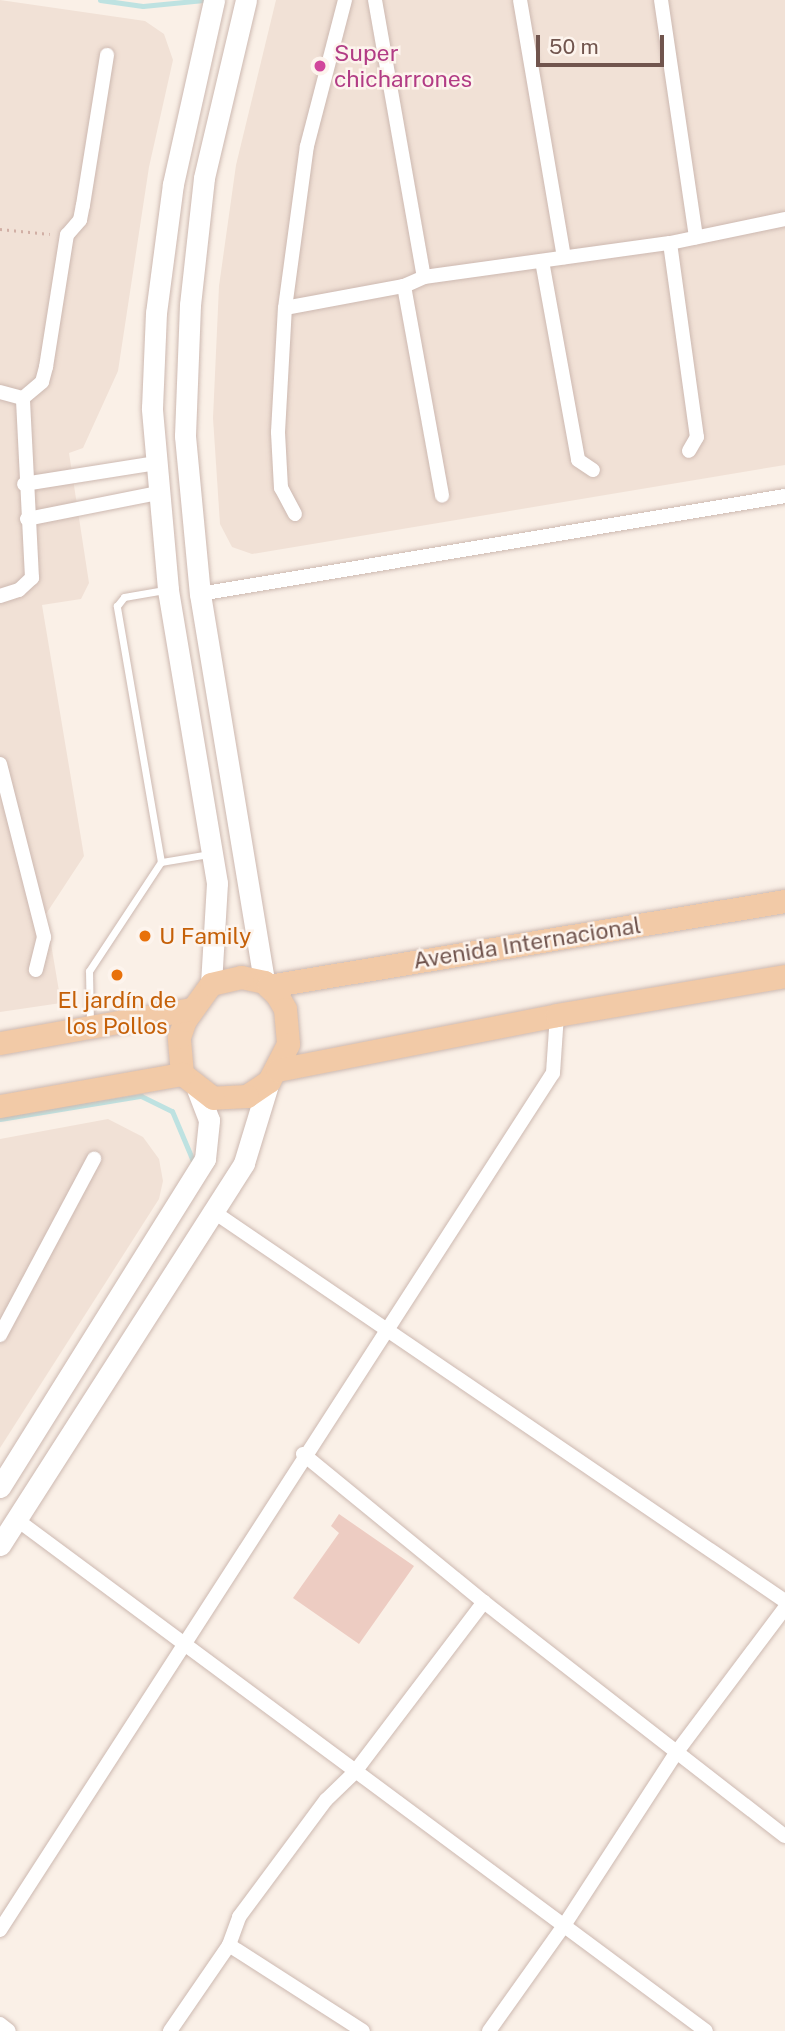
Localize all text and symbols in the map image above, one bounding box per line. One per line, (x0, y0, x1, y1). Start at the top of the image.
scale bar (540, 21, 668, 65)
text: 50 m (549, 34, 599, 59)
place label: Super chicharrones (334, 39, 472, 93)
marker: Super chicharrones (312, 58, 328, 74)
street label: Avenida Internacional (411, 911, 643, 975)
place label: U Family (159, 922, 251, 950)
marker: U Family (137, 928, 153, 944)
marker: El jardín de los Pollos (109, 967, 125, 983)
place label: El jardín de los Pollos (57, 986, 177, 1040)

